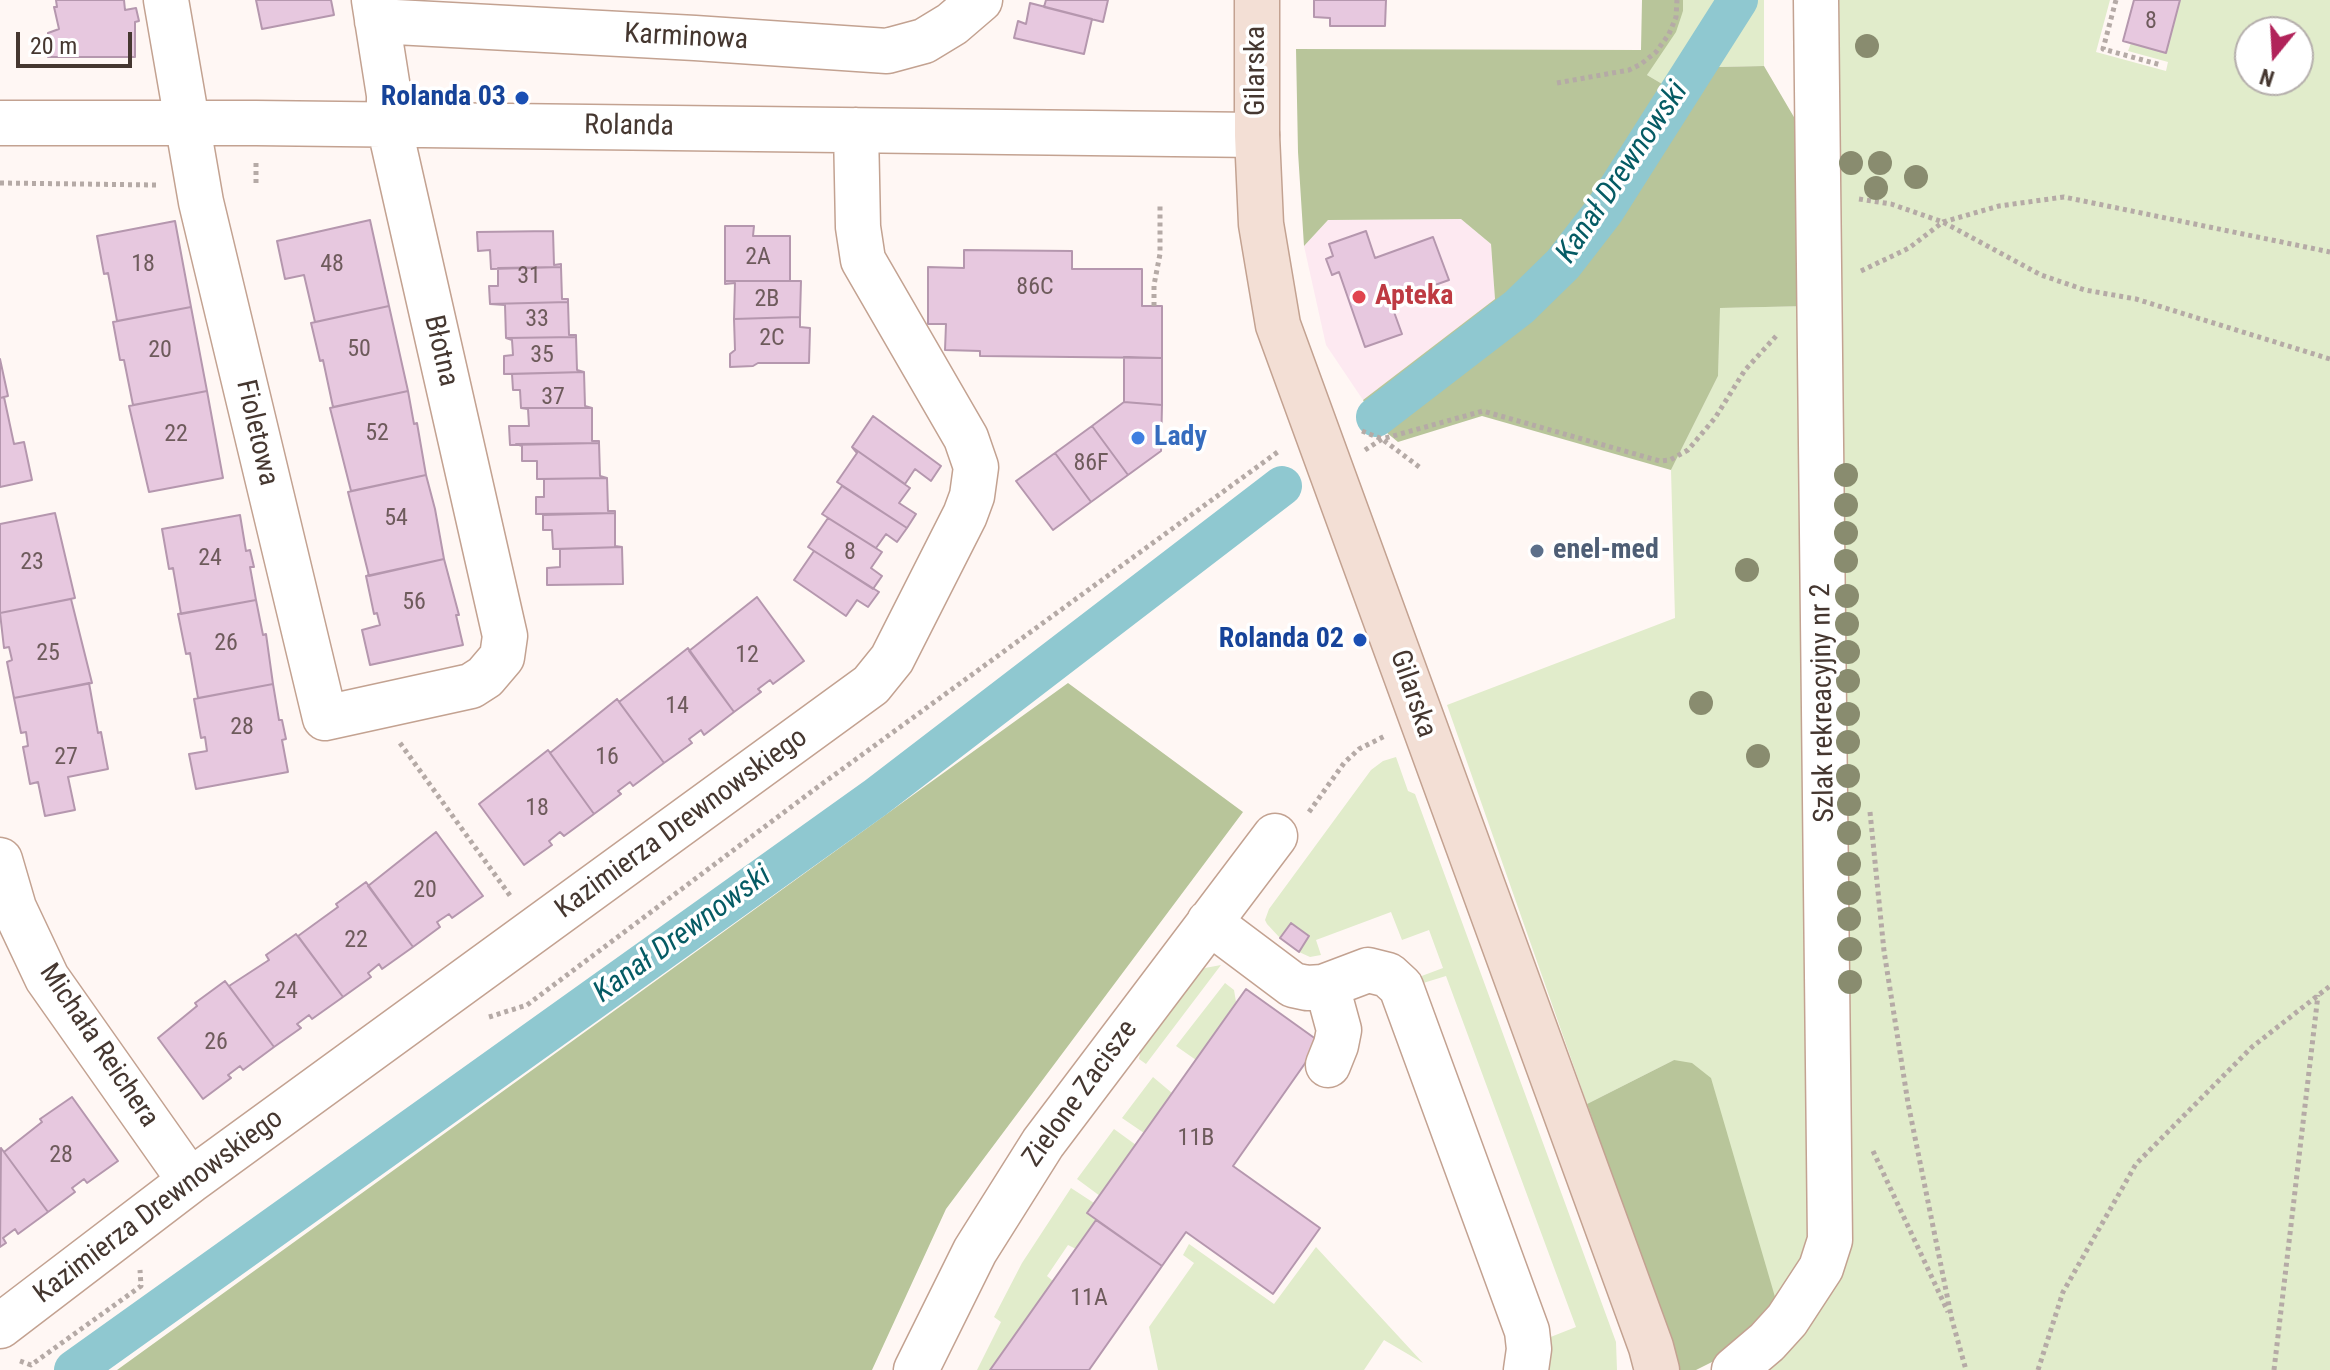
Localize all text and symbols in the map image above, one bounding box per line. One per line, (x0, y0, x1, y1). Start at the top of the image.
house number: 8 (2145, 8, 2157, 36)
scale bar (20, 16, 136, 66)
north arrow (2234, 16, 2314, 96)
street label: Karminowa (623, 18, 749, 58)
street label: Gilarska (1240, 26, 1274, 116)
text: 20 m (30, 32, 77, 60)
text: N (2257, 63, 2277, 91)
water label: Kanał Drewnowski (1549, 76, 1697, 270)
place label: Rolanda 03 (381, 81, 506, 115)
marker: Rolanda 03 (513, 89, 531, 107)
street label: Rolanda (584, 109, 674, 145)
house number: 2A (745, 244, 771, 272)
house number: 18 (131, 251, 155, 279)
house number: 48 (320, 251, 344, 279)
house number: 31 (517, 263, 541, 291)
house number: 86C (1016, 274, 1054, 302)
place label: Apteka (1375, 280, 1454, 314)
house number: 2B (755, 286, 779, 314)
marker: Apteka (1350, 288, 1368, 306)
house number: 33 (525, 306, 549, 334)
street label: Błotna (416, 312, 464, 390)
house number: 2C (759, 325, 785, 353)
house number: 50 (347, 336, 371, 364)
house number: 20 (148, 337, 172, 365)
house number: 35 (530, 342, 554, 370)
street label: Fioletowa (228, 377, 284, 489)
house number: 37 (541, 384, 565, 412)
house number: 52 (365, 420, 389, 448)
house number: 22 (164, 421, 188, 449)
place label: Lady (1154, 421, 1207, 455)
marker: Lady (1129, 429, 1147, 447)
house number: 86F (1073, 450, 1109, 478)
house number: 54 (384, 505, 408, 533)
place label: enel-med (1553, 534, 1659, 568)
house number: 8 (844, 539, 856, 567)
marker: enel-med (1528, 542, 1546, 560)
house number: 24 (198, 545, 222, 573)
house number: 23 (20, 549, 44, 577)
street label: Szlak rekreacyjny nr 2 (1805, 583, 1843, 823)
house number: 56 (402, 589, 426, 617)
place label: Rolanda 02 (1219, 623, 1344, 657)
house number: 26 (214, 630, 238, 658)
marker: Rolanda 02 (1351, 631, 1369, 649)
house number: 25 (36, 640, 60, 668)
house number: 12 (735, 642, 759, 670)
street label: Gilarska (1381, 646, 1443, 742)
house number: 14 (665, 693, 689, 721)
house number: 28 (230, 714, 254, 742)
street label: Kazimierza Drewnowskiego (550, 721, 814, 927)
house number: 27 (54, 744, 78, 772)
house number: 16 (595, 744, 619, 772)
house number: 18 (525, 795, 549, 823)
water label: Kanał Drewnowski (587, 859, 779, 1011)
house number: 20 (413, 877, 437, 905)
house number: 22 (344, 927, 368, 955)
street label: Michała Reichera (31, 958, 165, 1134)
house number: 24 (274, 978, 298, 1006)
street label: Zielone Zacisze (1017, 1014, 1145, 1174)
house number: 26 (204, 1029, 228, 1057)
street label: Kazimierza Drewnowskiego (28, 1102, 290, 1312)
house number: 11B (1178, 1125, 1214, 1153)
house number: 28 (49, 1142, 73, 1170)
house number: 11A (1070, 1285, 1108, 1313)

